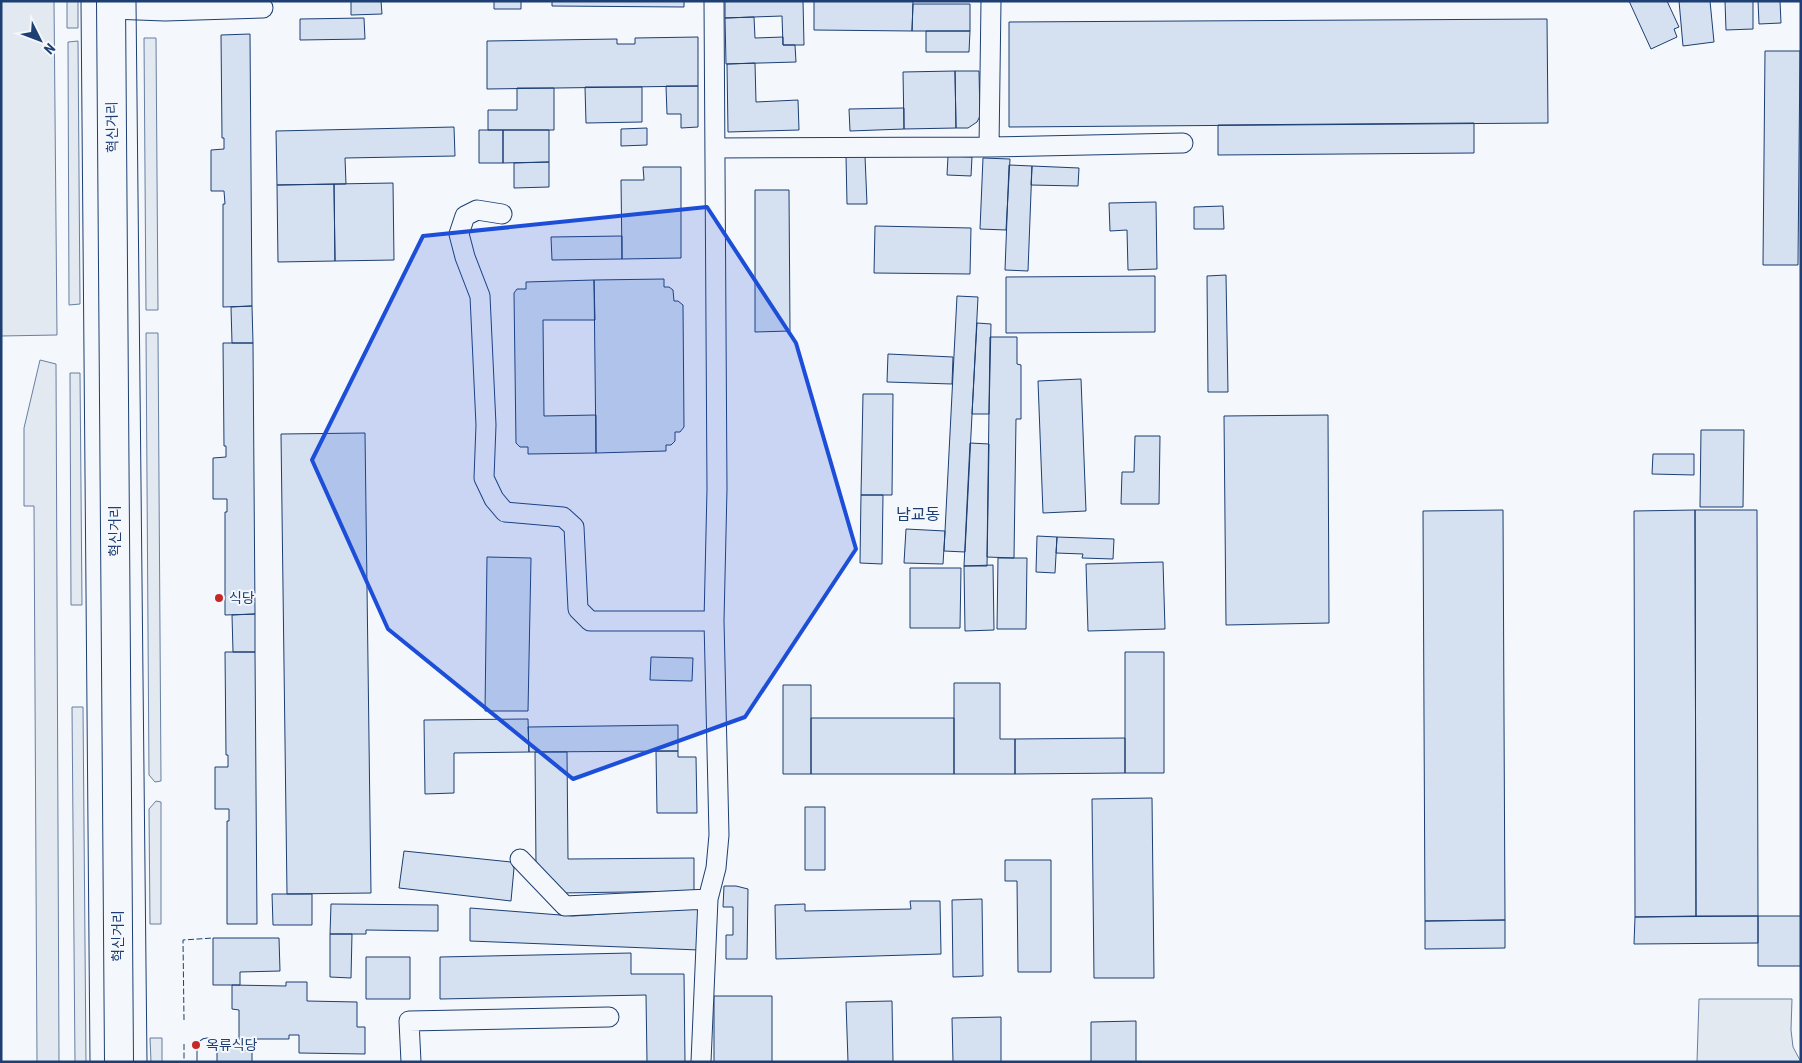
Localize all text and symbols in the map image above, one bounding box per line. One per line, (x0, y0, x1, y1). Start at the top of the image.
north arrow (15, 15, 65, 65)
text: N (41, 40, 58, 57)
street label: 혁신거리 (104, 101, 120, 153)
street label: 혁신거리 (107, 505, 123, 557)
district label: 남교동 (896, 505, 940, 524)
place label: 식당 (229, 590, 255, 606)
marker: 식당 (213, 592, 225, 604)
street label: 혁신거리 (110, 910, 126, 962)
place label: 옥류식당 (206, 1037, 258, 1053)
marker: 옥류식당 (190, 1039, 202, 1051)

